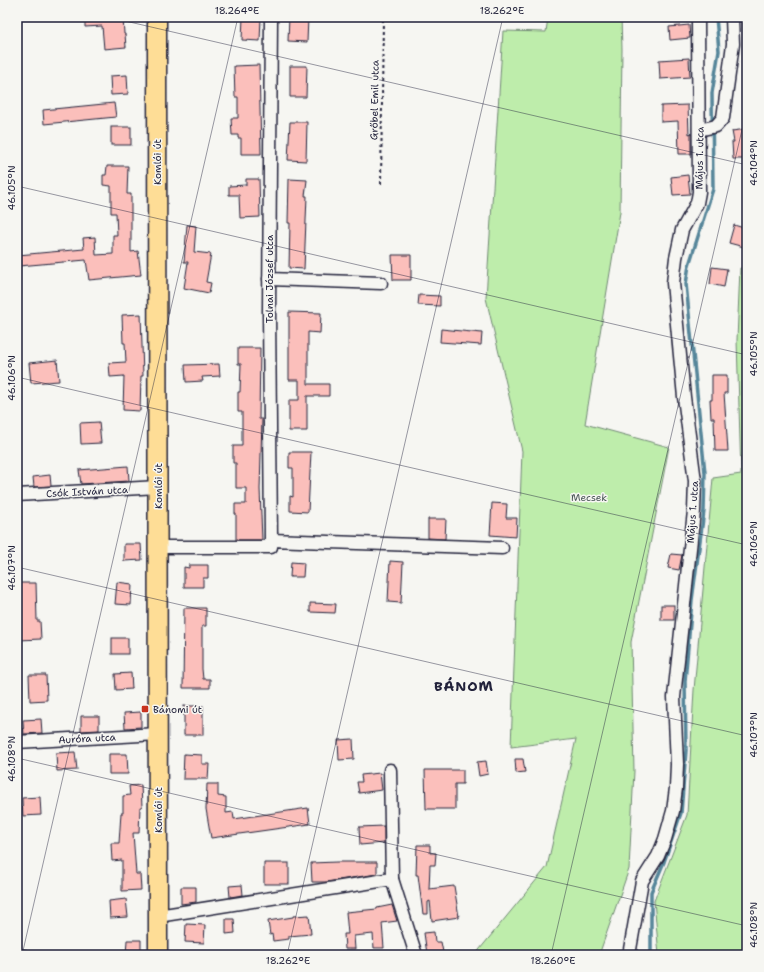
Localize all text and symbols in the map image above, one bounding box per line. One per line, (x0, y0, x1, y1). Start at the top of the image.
text: 18.264°E (215, 4, 259, 17)
text: 18.262°E (480, 4, 524, 17)
street label: Grőbel Emil utca (367, 59, 382, 140)
street label: Május 1. utca (692, 126, 707, 190)
street label: Komlói út (151, 139, 164, 185)
text: 46.104°N (747, 140, 760, 186)
text: 46.105°N (5, 165, 18, 211)
street label: Tolnai József utca (263, 234, 276, 323)
text: 46.105°N (747, 331, 760, 377)
text: 46.106°N (5, 355, 18, 401)
street label: Komlói út (152, 463, 165, 509)
street label: Május 1. utca (684, 479, 701, 544)
street label: Csók István utca (46, 483, 129, 500)
park label: Mecsek (571, 491, 607, 504)
text: 46.106°N (747, 521, 760, 567)
text: 46.107°N (5, 545, 18, 591)
district label: BÁNOM (434, 677, 494, 695)
place label: Bánomi út (153, 703, 202, 716)
marker: Bánomi út (140, 704, 150, 714)
text: 46.107°N (747, 712, 760, 758)
street label: Auróra utca (58, 730, 117, 746)
text: 46.108°N (5, 736, 18, 782)
street label: Komlói út (152, 787, 165, 833)
text: 46.108°N (747, 902, 760, 948)
text: 18.262°E (266, 954, 310, 967)
text: 18.260°E (531, 954, 575, 967)

